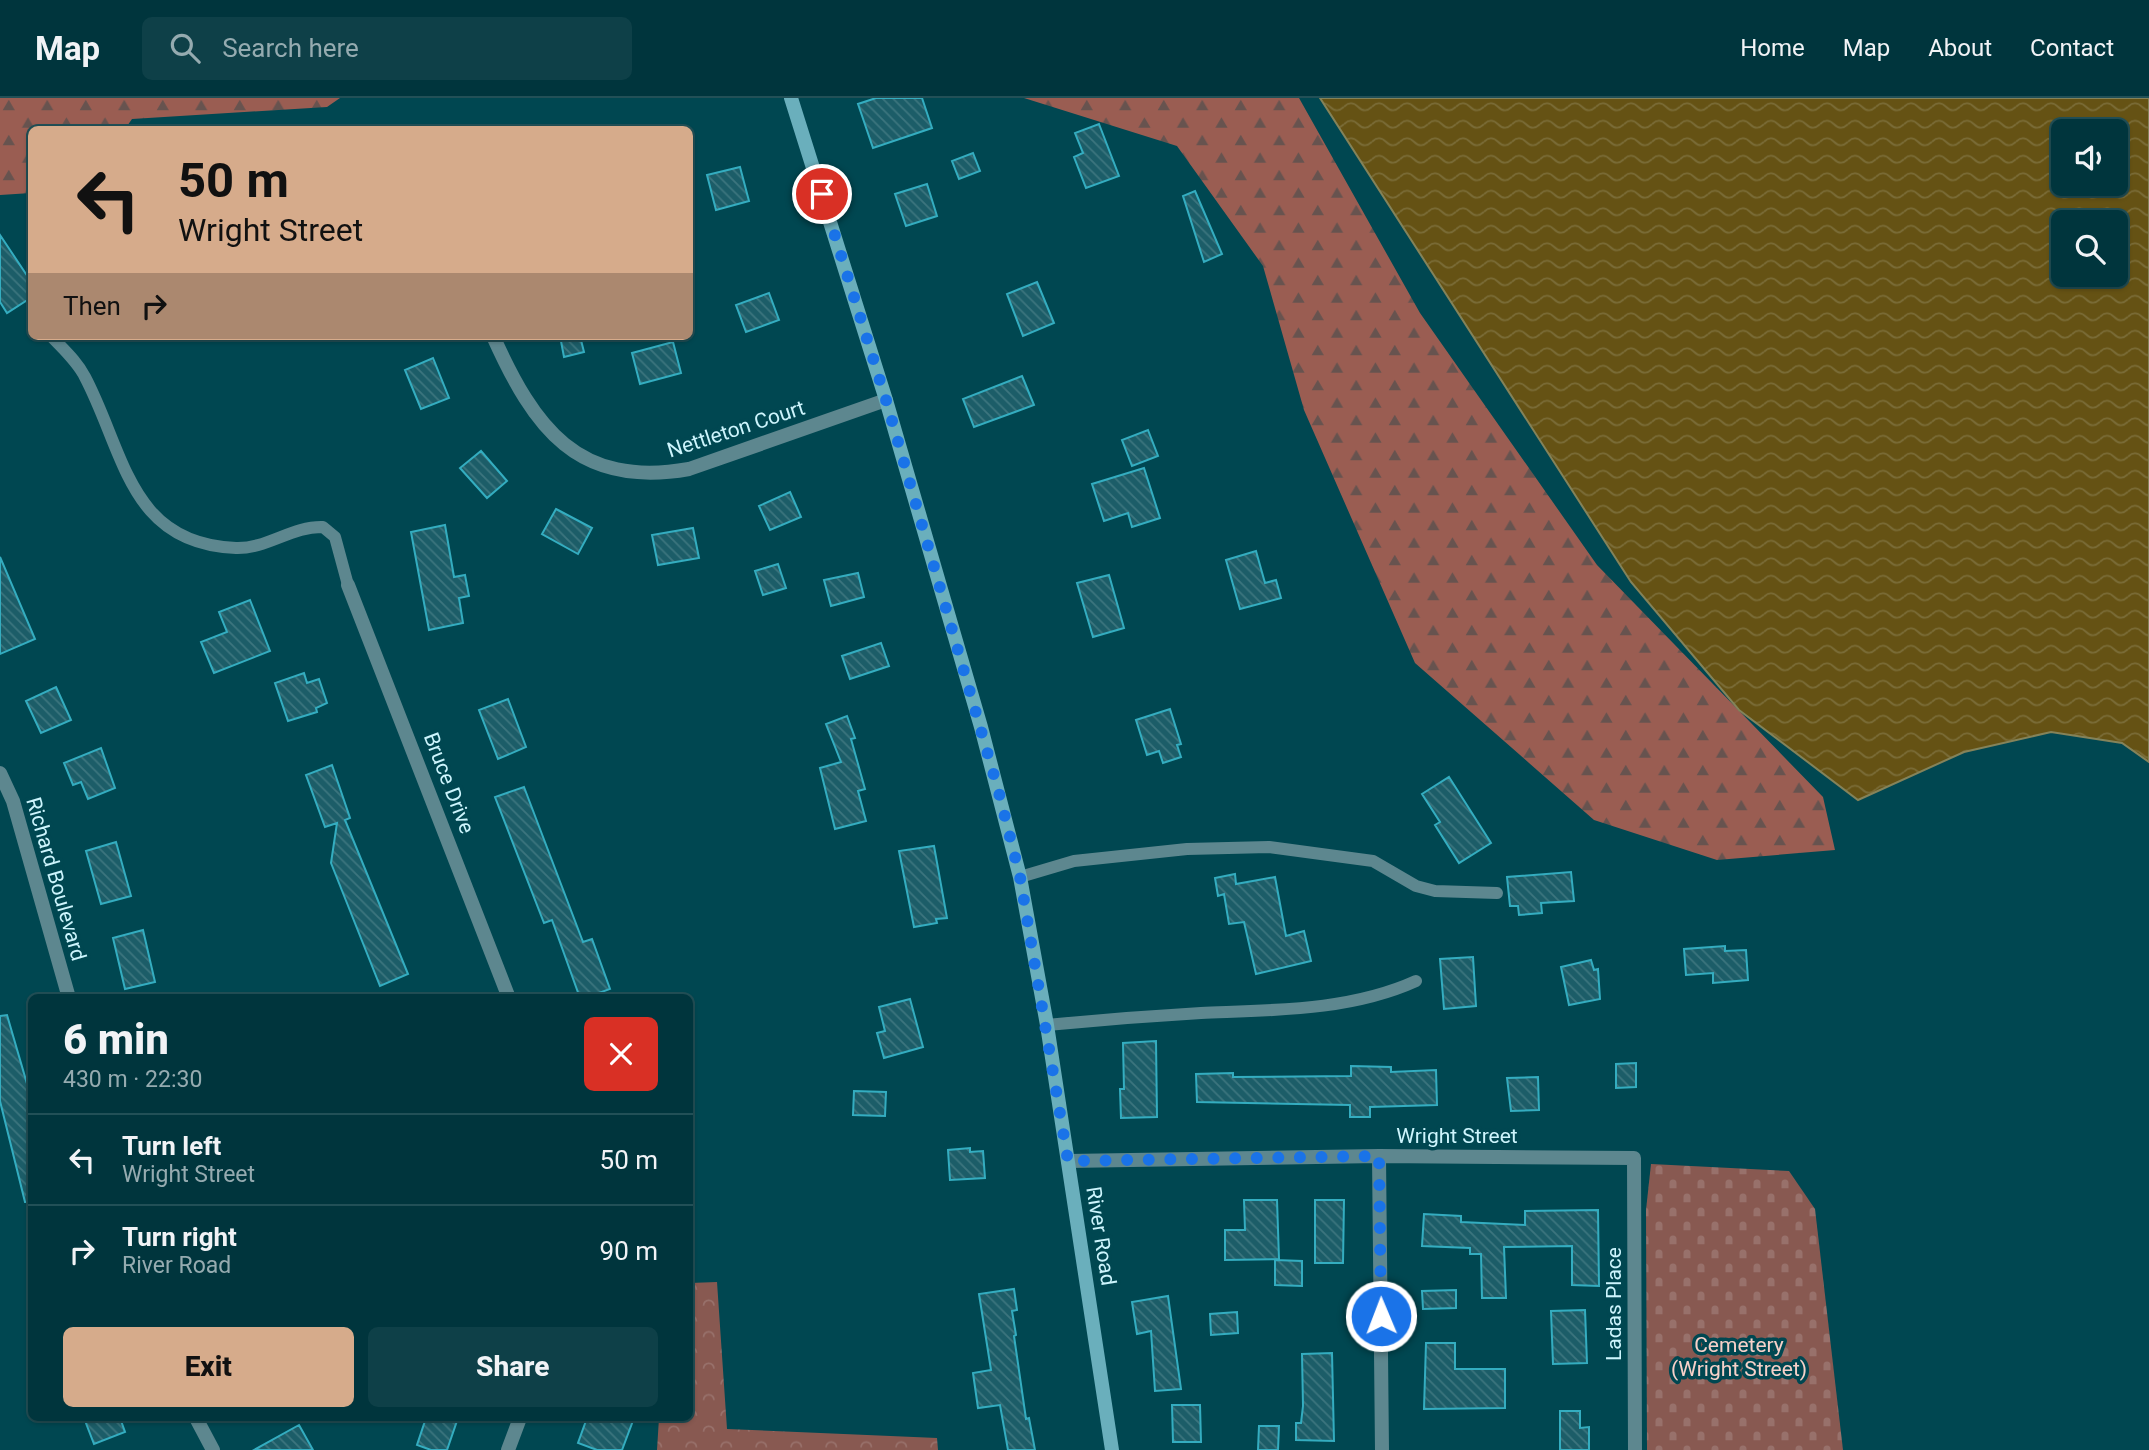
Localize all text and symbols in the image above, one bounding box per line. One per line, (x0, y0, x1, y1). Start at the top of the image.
search box (142, 17, 632, 80)
text: Map (35, 29, 100, 68)
icon: search (166, 29, 204, 67)
text: Search here (222, 33, 359, 63)
text: Home (1740, 34, 1805, 62)
text: Map (1843, 34, 1890, 62)
text: About (1928, 34, 1992, 62)
text: Contact (2030, 34, 2114, 62)
map controls (2051, 119, 2128, 287)
button: sound (2051, 119, 2128, 196)
text: 50 m (178, 152, 289, 209)
icon: left (63, 154, 154, 245)
pin (792, 164, 852, 224)
icon: arrive (803, 175, 841, 213)
button: search (2051, 210, 2128, 287)
text: Wright Street (178, 211, 363, 249)
icon: right (135, 287, 173, 325)
text: Then (63, 291, 121, 321)
street label: Nettleton Court (664, 395, 808, 463)
street label: Bruce Drive (419, 729, 479, 837)
street label: Richard Boulevard (21, 794, 91, 964)
text: 6 min (63, 1015, 169, 1064)
button: close (584, 1017, 658, 1091)
text: 430 m · 22:30 (63, 1066, 202, 1093)
street label: Wright Street (1396, 1124, 1518, 1148)
text: Turn left (122, 1131, 221, 1161)
icon: left (63, 1141, 101, 1179)
text: 50 m (600, 1145, 658, 1175)
text: Wright Street (122, 1161, 255, 1188)
street label: River Road (1081, 1185, 1121, 1287)
text: Turn right (122, 1222, 237, 1252)
icon: right (63, 1232, 101, 1270)
text: 90 m (600, 1236, 658, 1266)
street label: Ladas Place (1602, 1247, 1626, 1361)
text: River Road (122, 1252, 231, 1279)
position arrow (1344, 1279, 1418, 1353)
button: Exit (63, 1327, 354, 1407)
button: Share (368, 1327, 658, 1407)
park label: Cemetery (Wright Street) (1671, 1333, 1807, 1381)

